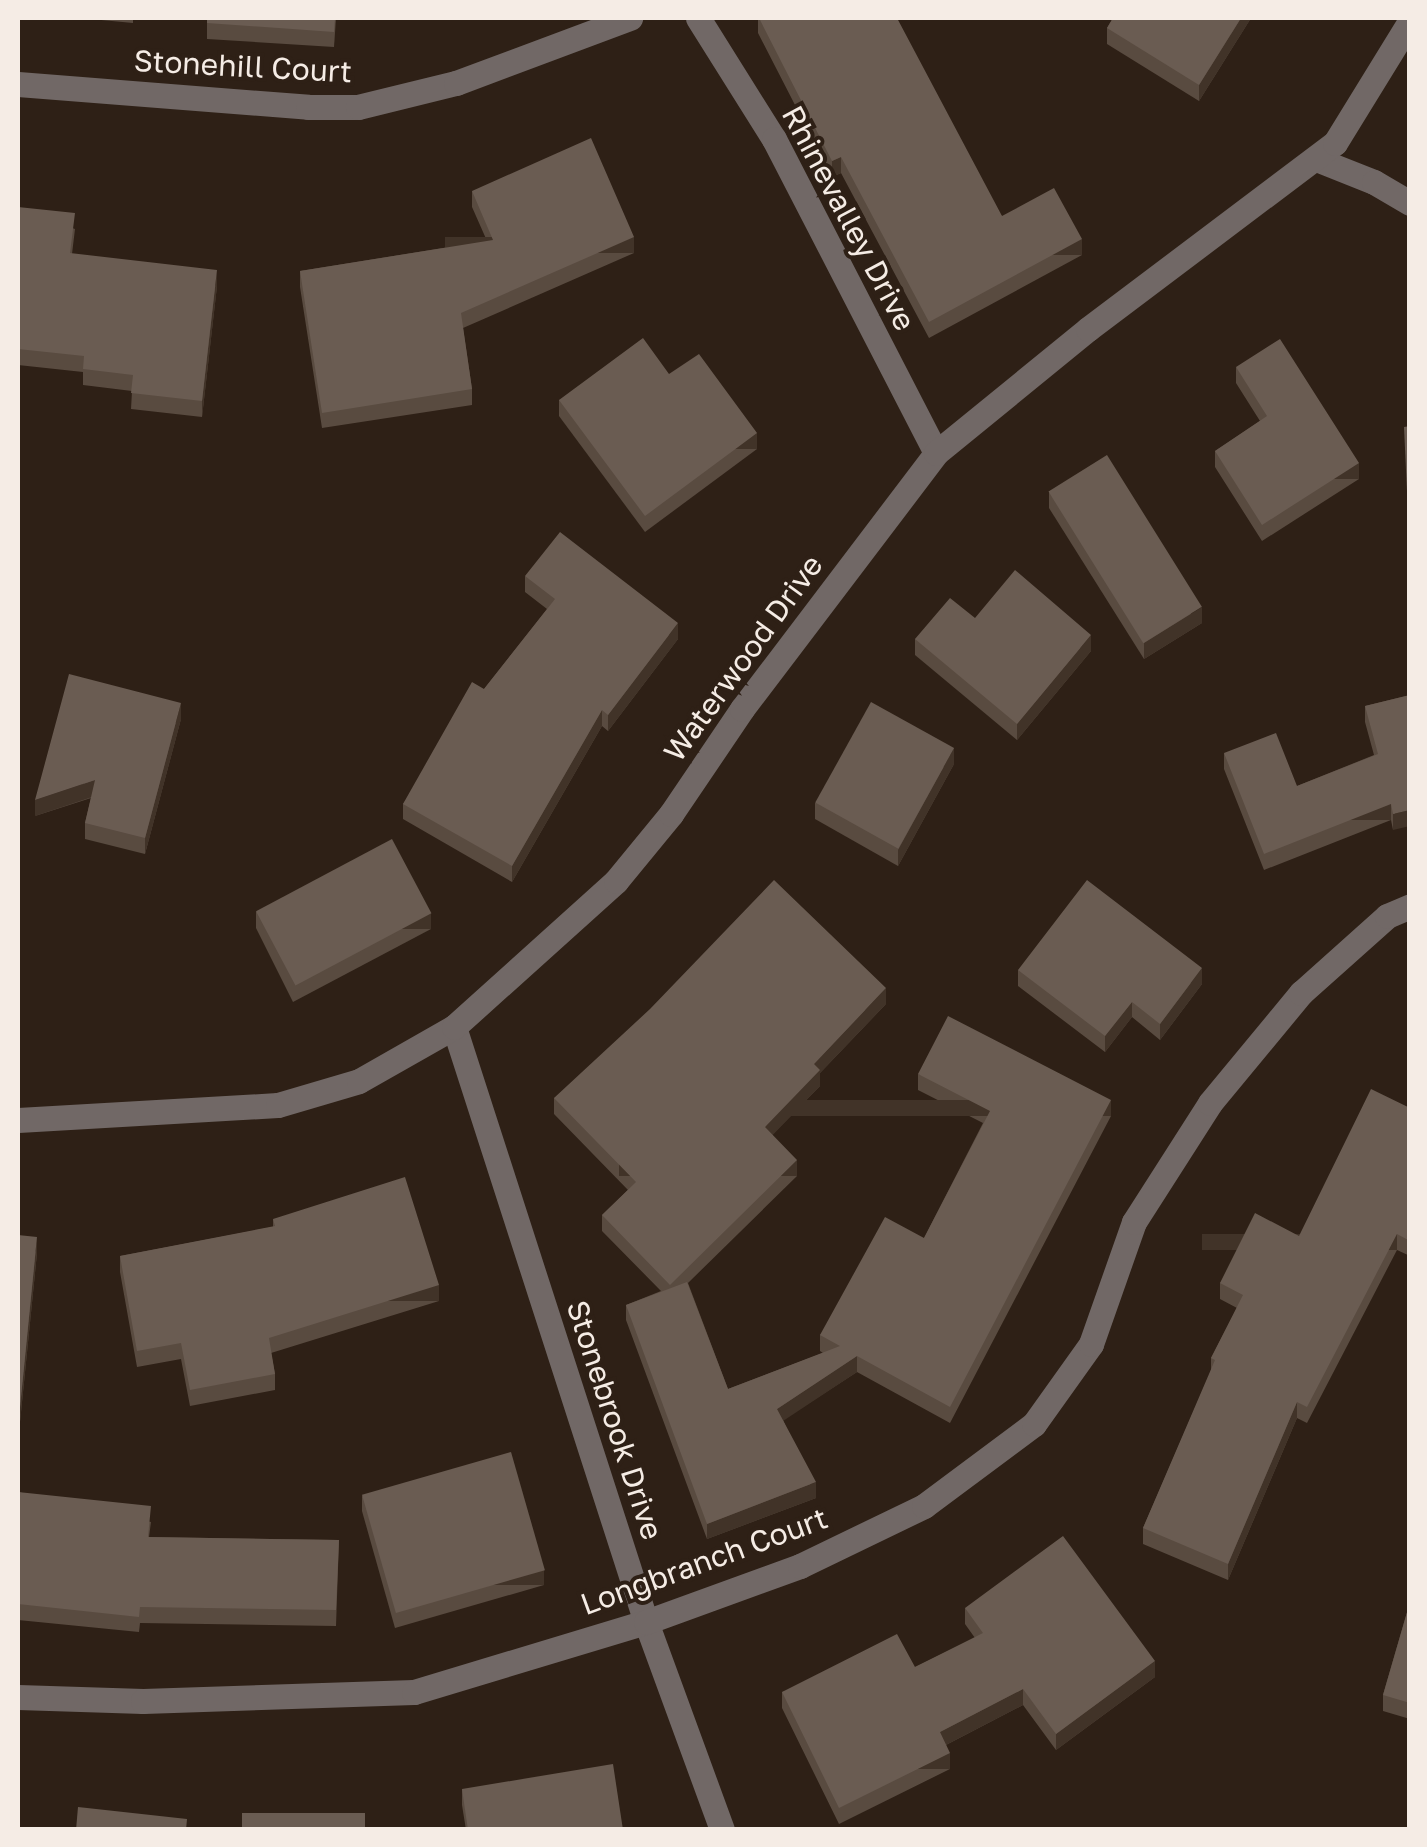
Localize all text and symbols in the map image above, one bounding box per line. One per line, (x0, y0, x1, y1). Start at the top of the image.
street label: Stonehill Court (133, 42, 353, 90)
street label: Rhinevalley Drive (775, 99, 923, 337)
street label: Waterwood Drive (656, 548, 830, 768)
street label: Stonebrook Drive (559, 1296, 671, 1544)
street label: Longbranch Court (576, 1500, 832, 1622)

